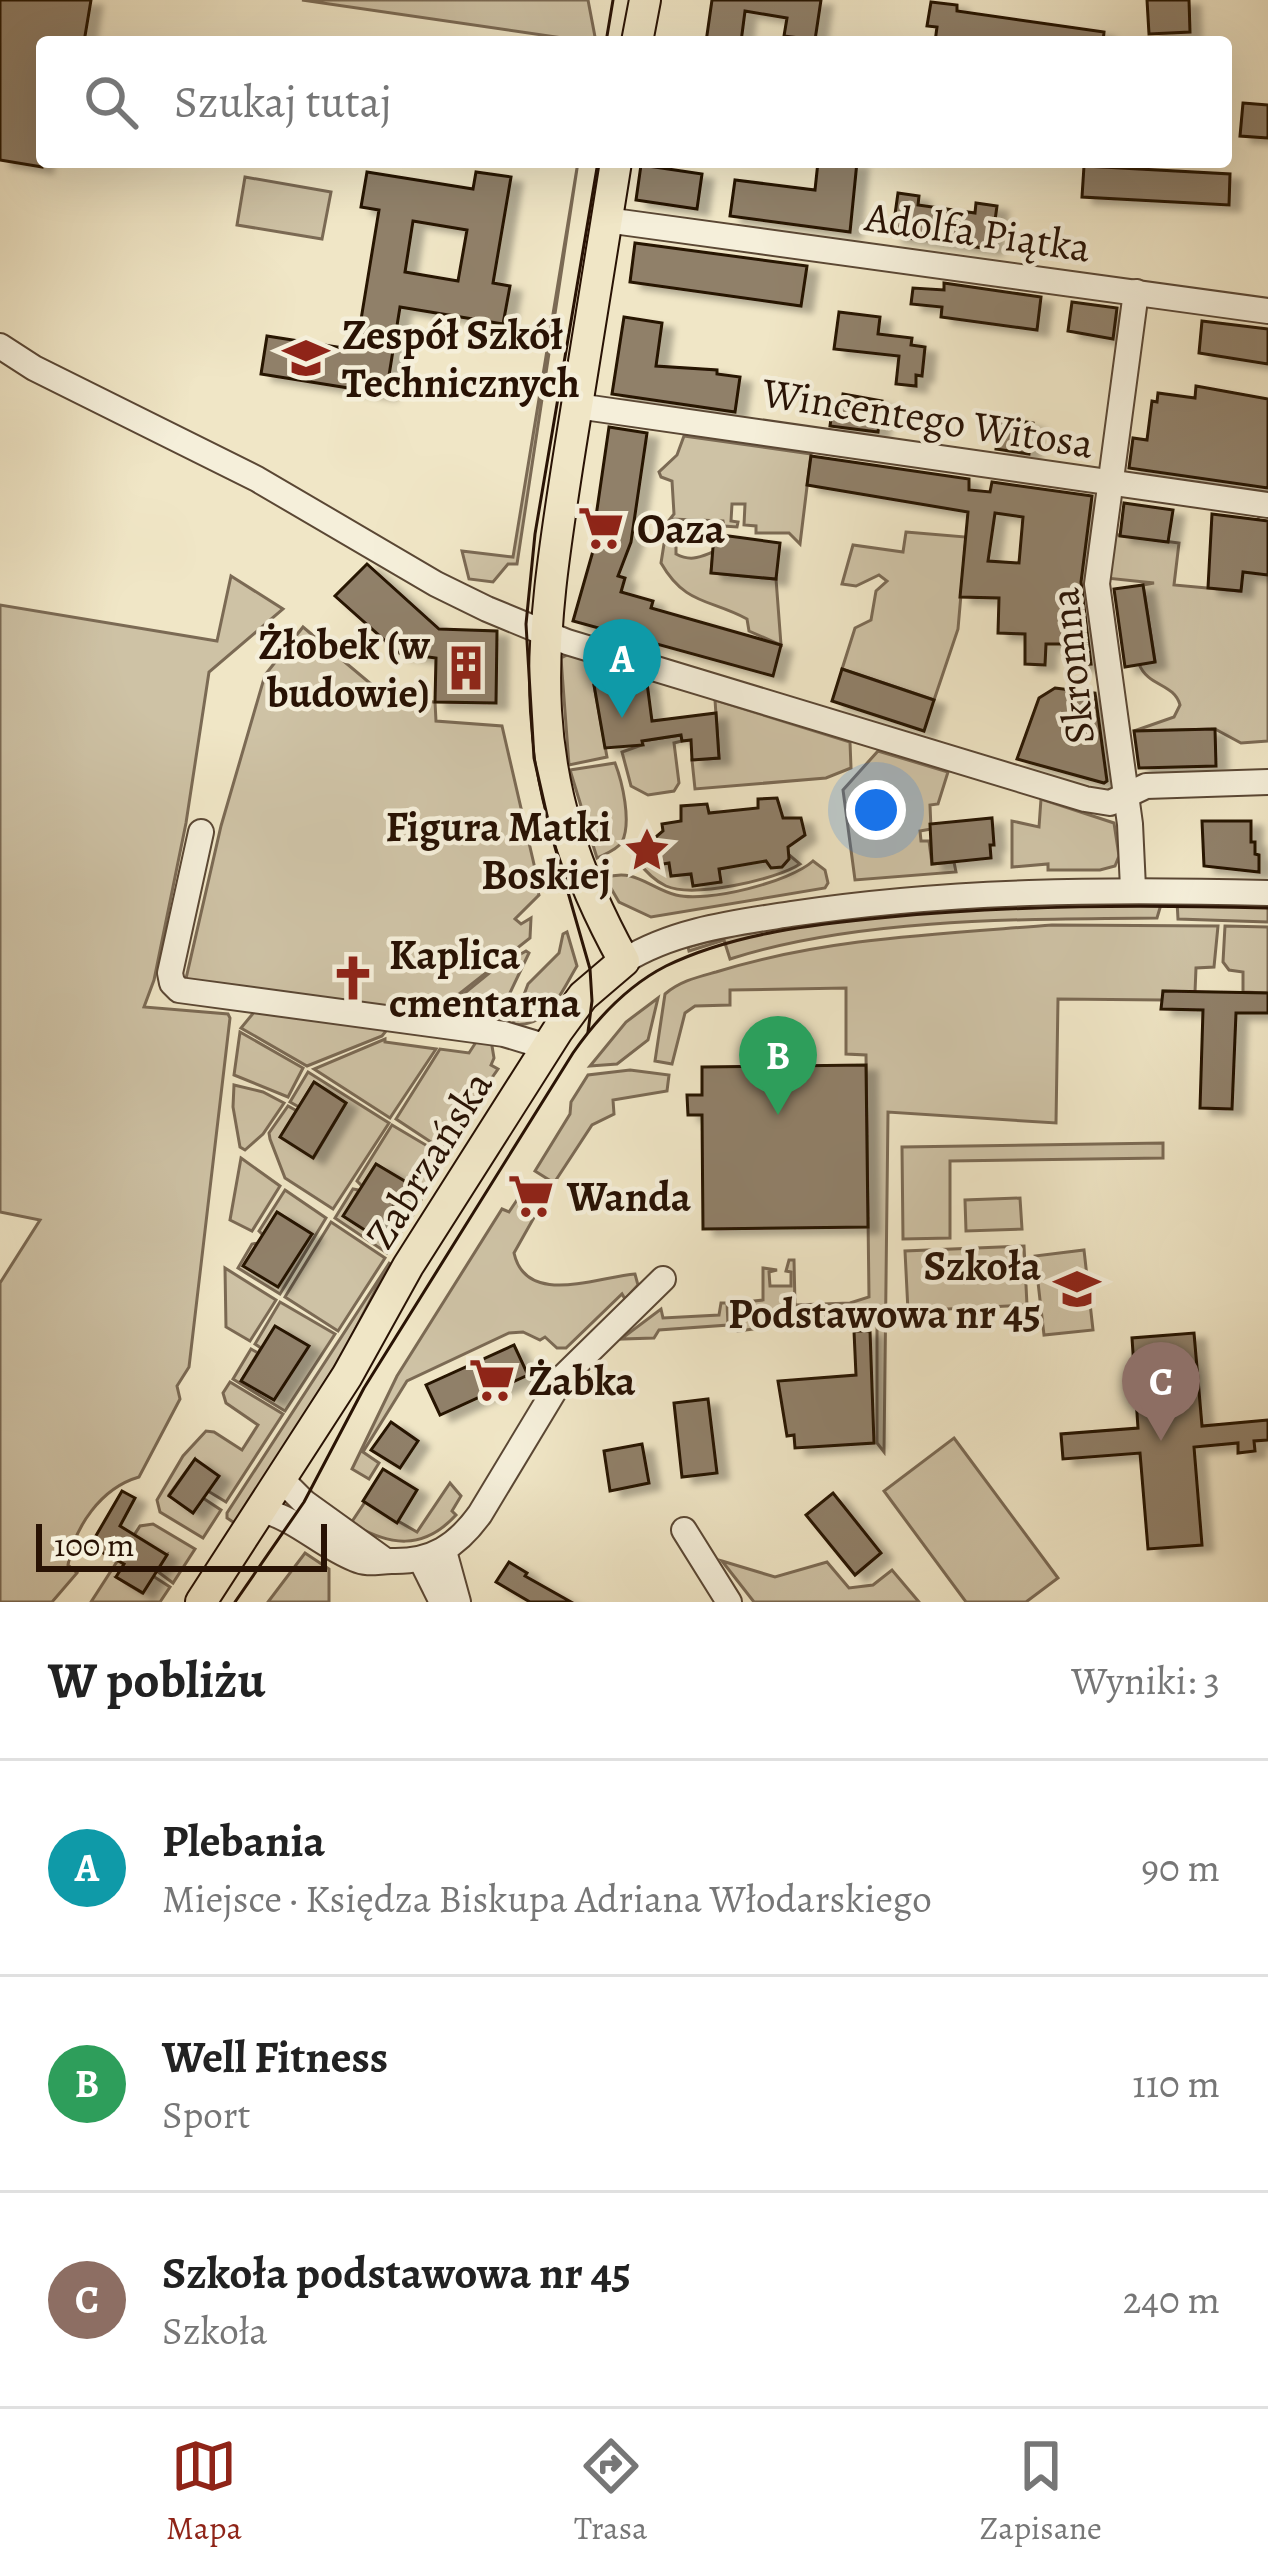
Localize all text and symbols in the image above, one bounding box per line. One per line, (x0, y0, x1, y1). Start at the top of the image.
search box (36, 36, 1232, 168)
icon: search (78, 69, 144, 135)
text: Szukaj tutaj (174, 71, 392, 133)
street label: Adolfa Piątka (861, 187, 1094, 276)
place label: Zespół Szkół Technicznych (342, 306, 580, 411)
school or university icon: Zespół Szkół Technicznych (281, 333, 331, 383)
street label: Wincentego Witosa (757, 363, 1098, 472)
place label: Oaza (637, 500, 726, 557)
supermarket icon: Oaza (576, 503, 626, 553)
street label: Skromna (1035, 585, 1108, 747)
place label: Żłobek (w budowie) (258, 616, 431, 721)
pin: A (583, 619, 661, 718)
building icon: Żłobek (w budowie) (441, 643, 491, 693)
your location (846, 780, 906, 840)
place label: Figura Matki Boskiej (385, 798, 611, 903)
place icon: Figura Matki Boskiej (622, 825, 672, 875)
place label: Kaplica cmentarna (389, 926, 581, 1031)
church icon: Kaplica cmentarna (328, 953, 378, 1003)
pin: B (739, 1016, 817, 1115)
street label: Zabrzańska (351, 1059, 506, 1259)
place label: Wanda (566, 1168, 692, 1225)
supermarket icon: Wanda (506, 1171, 556, 1221)
place label: Szkoła Podstawowa nr 45 (728, 1237, 1042, 1342)
school or university icon: Szkoła Podstawowa nr 45 (1052, 1264, 1102, 1314)
pin: C (1122, 1342, 1200, 1441)
place label: Żabka (528, 1352, 636, 1409)
supermarket icon: Żabka (467, 1355, 517, 1405)
scale bar (36, 1518, 327, 1571)
text: 100 m (54, 1522, 134, 1567)
text: W pobliżu (48, 1645, 265, 1715)
text: Wyniki: 3 (1071, 1654, 1220, 1707)
text: Plebania (162, 1810, 325, 1872)
text: A (75, 1841, 99, 1894)
text: 90 m (1141, 1841, 1220, 1894)
text: Miejsce · Księdza Biskupa Adriana Włodarskiego (162, 1872, 932, 1925)
text: Well Fitness (162, 2026, 388, 2088)
text: B (75, 2057, 99, 2110)
text: 110 m (1132, 2057, 1220, 2110)
text: Sport (162, 2088, 251, 2141)
text: Szkoła podstawowa nr 45 (162, 2242, 631, 2304)
text: C (75, 2273, 99, 2326)
text: 240 m (1123, 2273, 1220, 2326)
text: Szkoła (162, 2304, 267, 2357)
tab: Mapa (166, 2433, 242, 2550)
tab: Trasa (574, 2433, 647, 2550)
tab: Zapisane (980, 2433, 1102, 2550)

